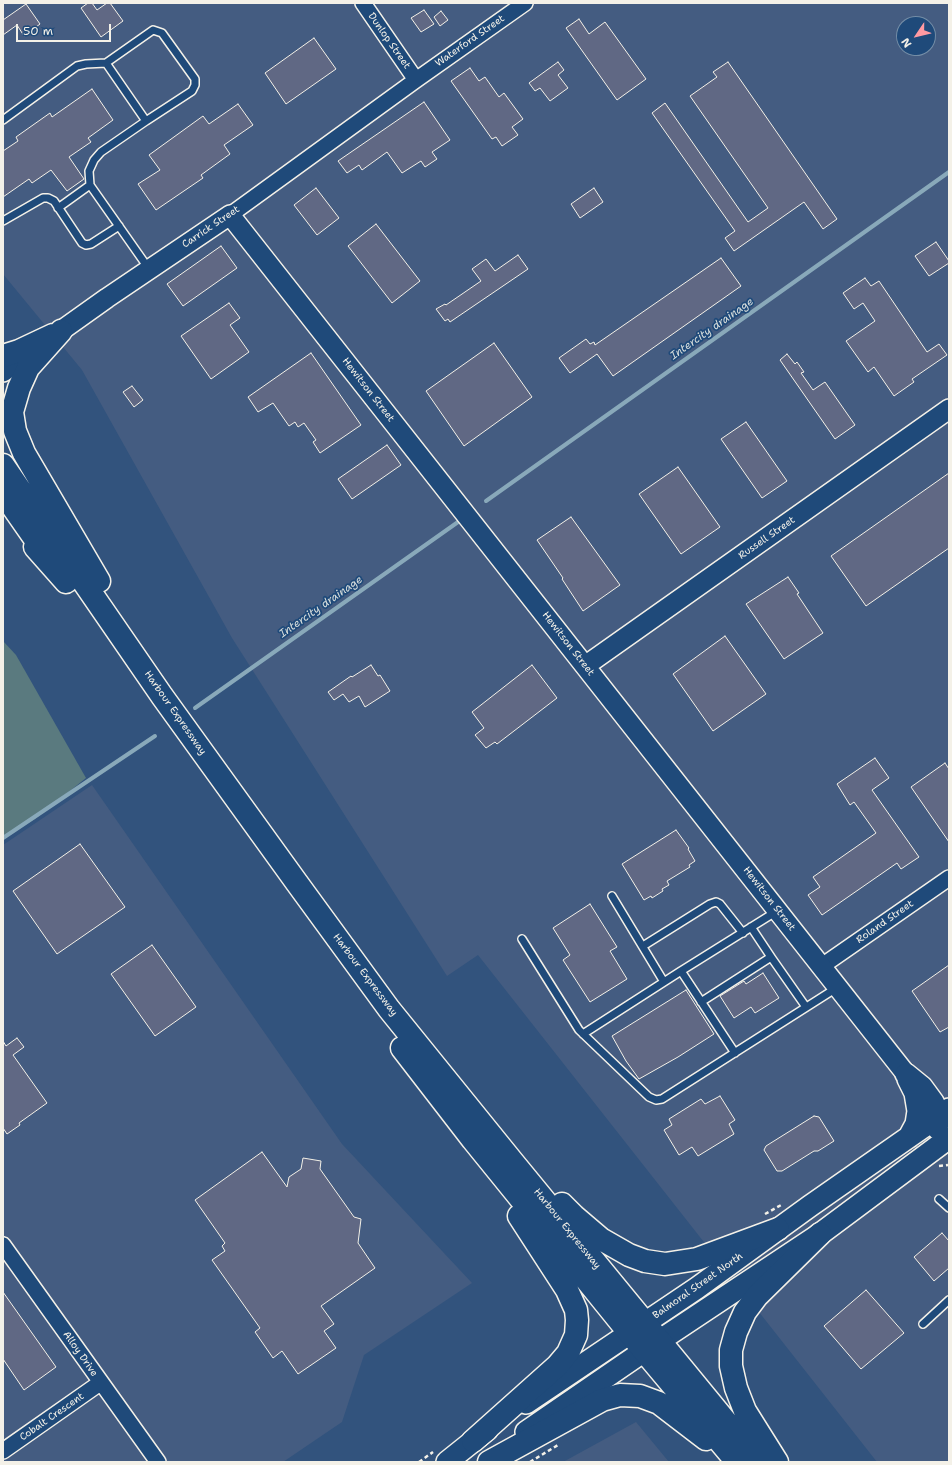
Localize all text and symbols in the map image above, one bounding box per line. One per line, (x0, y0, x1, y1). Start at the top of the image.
street label: Dunlop Street (365, 11, 413, 71)
street label: Waterford Street (433, 13, 507, 69)
scale bar (18, 16, 113, 42)
north arrow (896, 16, 936, 56)
text: 50 m (23, 23, 53, 39)
text: N (898, 35, 915, 50)
street label: Carrick Street (180, 203, 242, 251)
water label: Intercity drainage (668, 295, 756, 363)
street label: Hewitson Street (339, 356, 397, 424)
street label: Russell Street (736, 514, 798, 562)
water label: Intercity drainage (277, 573, 365, 641)
street label: Hewitson Street (539, 610, 597, 678)
street label: Harbour Expressway (141, 669, 209, 757)
street label: Hewitson Street (740, 865, 798, 933)
street label: Roland Street (854, 898, 916, 946)
street label: Harbour Expressway (330, 931, 400, 1019)
street label: Harbour Expressway (531, 1186, 603, 1272)
street label: Balmoral Street North (651, 1250, 745, 1322)
street label: Alloy Drive (60, 1329, 100, 1379)
street label: Cobalt Crescent (18, 1390, 86, 1444)

